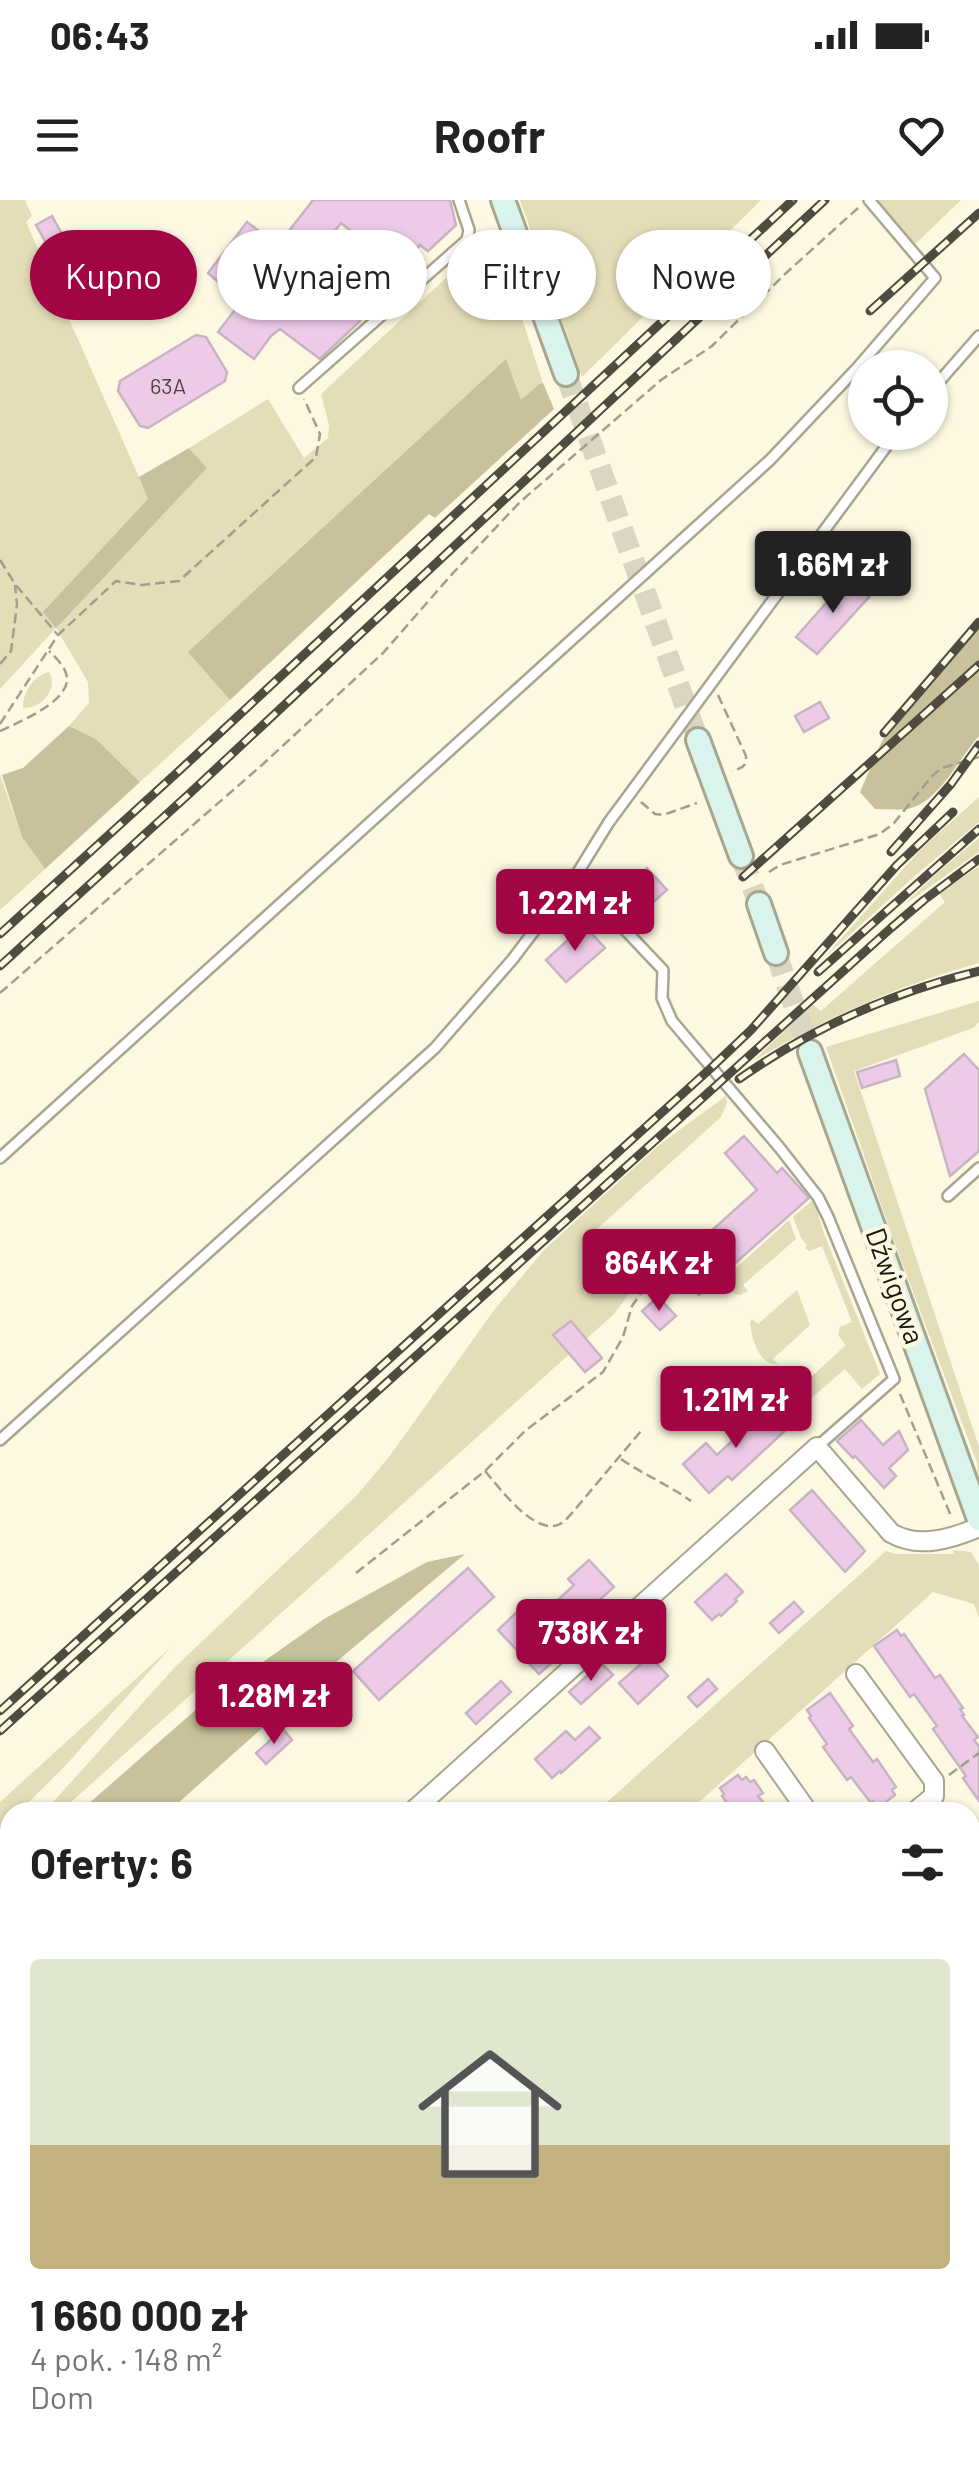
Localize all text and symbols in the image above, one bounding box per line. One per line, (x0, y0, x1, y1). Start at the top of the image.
text: 06:43 (50, 12, 149, 58)
icon: menu (30, 108, 85, 163)
text: Roofr (434, 108, 545, 162)
icon: heart (894, 108, 949, 163)
chip: Kupno (30, 230, 197, 320)
chip: Wynajem (217, 230, 427, 320)
chip: Filtry (447, 230, 596, 320)
chip: Nowe (616, 230, 771, 320)
map controls (848, 350, 948, 450)
button: locate (848, 350, 948, 450)
house number: 63A (150, 372, 186, 398)
pin: 1.66M zł (730, 531, 936, 616)
text: 1.66M zł (777, 544, 889, 582)
pin: 1.22M zł (472, 869, 678, 954)
text: 1.22M zł (518, 882, 632, 920)
street label: Dźwigowa (859, 1223, 933, 1348)
pin: 864K zł (567, 1229, 751, 1314)
text: 864K zł (605, 1242, 713, 1280)
pin: 1.21M zł (633, 1366, 839, 1451)
text: 1.21M zł (683, 1379, 789, 1417)
pin: 738K zł (499, 1599, 683, 1684)
text: 738K zł (538, 1612, 644, 1650)
pin: 1.28M zł (171, 1662, 377, 1747)
text: 1.28M zł (217, 1675, 331, 1713)
icon: filters (895, 1835, 950, 1890)
text: Oferty: 6 (30, 1837, 193, 1887)
icon: home (400, 2024, 580, 2204)
text: 1 660 000 zł (30, 2289, 249, 2339)
text: 4 pok. · 148 m² (30, 2339, 222, 2377)
text: Dom (30, 2377, 94, 2415)

